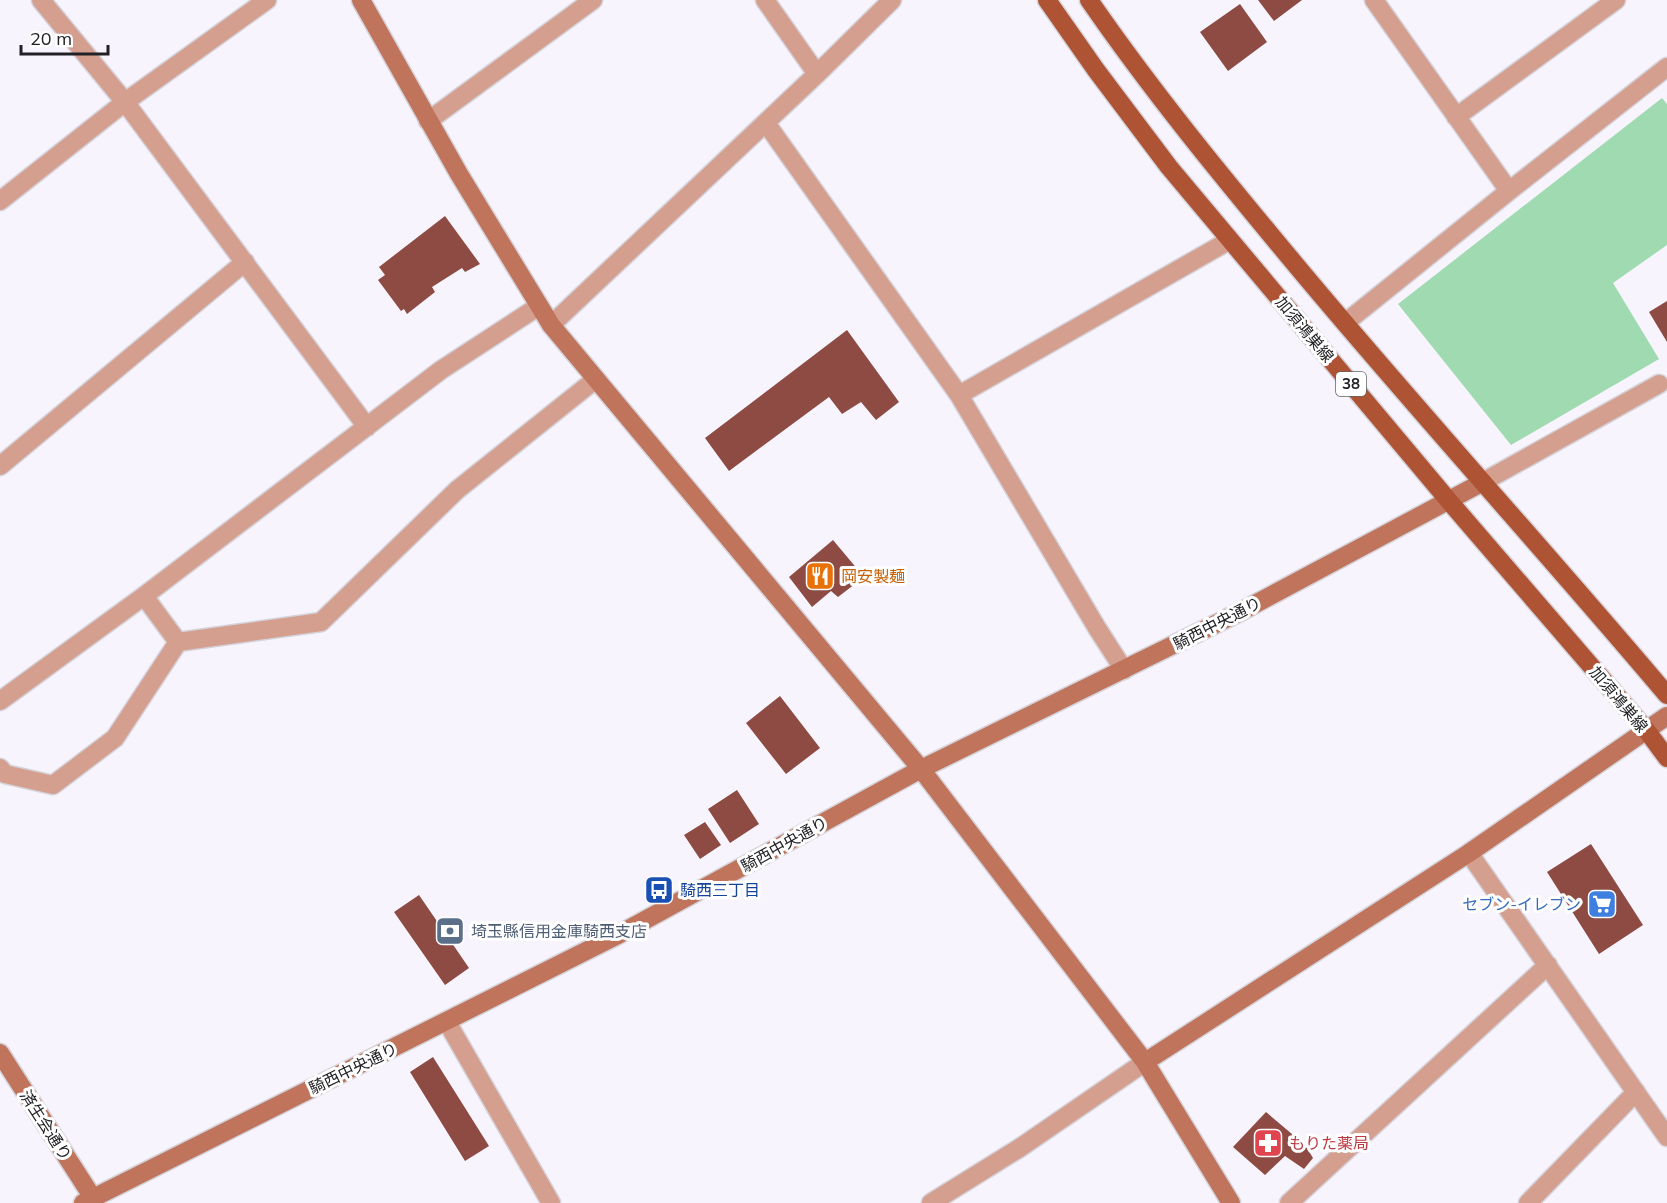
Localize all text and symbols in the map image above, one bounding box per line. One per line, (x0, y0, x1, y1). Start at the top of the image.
scale bar (21, 18, 108, 56)
text: 20 m (30, 27, 72, 50)
street label: 加須鴻巣線 (1272, 292, 1338, 366)
road number: 38 (1336, 372, 1366, 396)
restaurant icon: 岡安製麺 (804, 560, 836, 592)
place label: 岡安製麺 (841, 566, 905, 586)
street label: 騎西中央通り (1170, 592, 1264, 654)
street label: 加須鴻巣線 (1586, 662, 1652, 736)
street label: 騎西中央通り (737, 812, 831, 876)
bus stop icon: 騎西三丁目 (643, 874, 675, 906)
place label: 騎西三丁目 (680, 880, 760, 900)
supermarket icon: セブン-イレブン (1586, 888, 1618, 920)
place label: セブン-イレブン (1462, 894, 1581, 914)
bank icon: 埼玉縣信用金庫騎西支店 (434, 915, 466, 947)
place label: 埼玉縣信用金庫騎西支店 (471, 921, 647, 941)
street label: 騎西中央通り (305, 1038, 401, 1098)
street label: 済生会通り (16, 1086, 76, 1164)
pharmacy icon: もりた薬局 (1252, 1127, 1284, 1159)
place label: もりた薬局 (1289, 1133, 1369, 1153)

